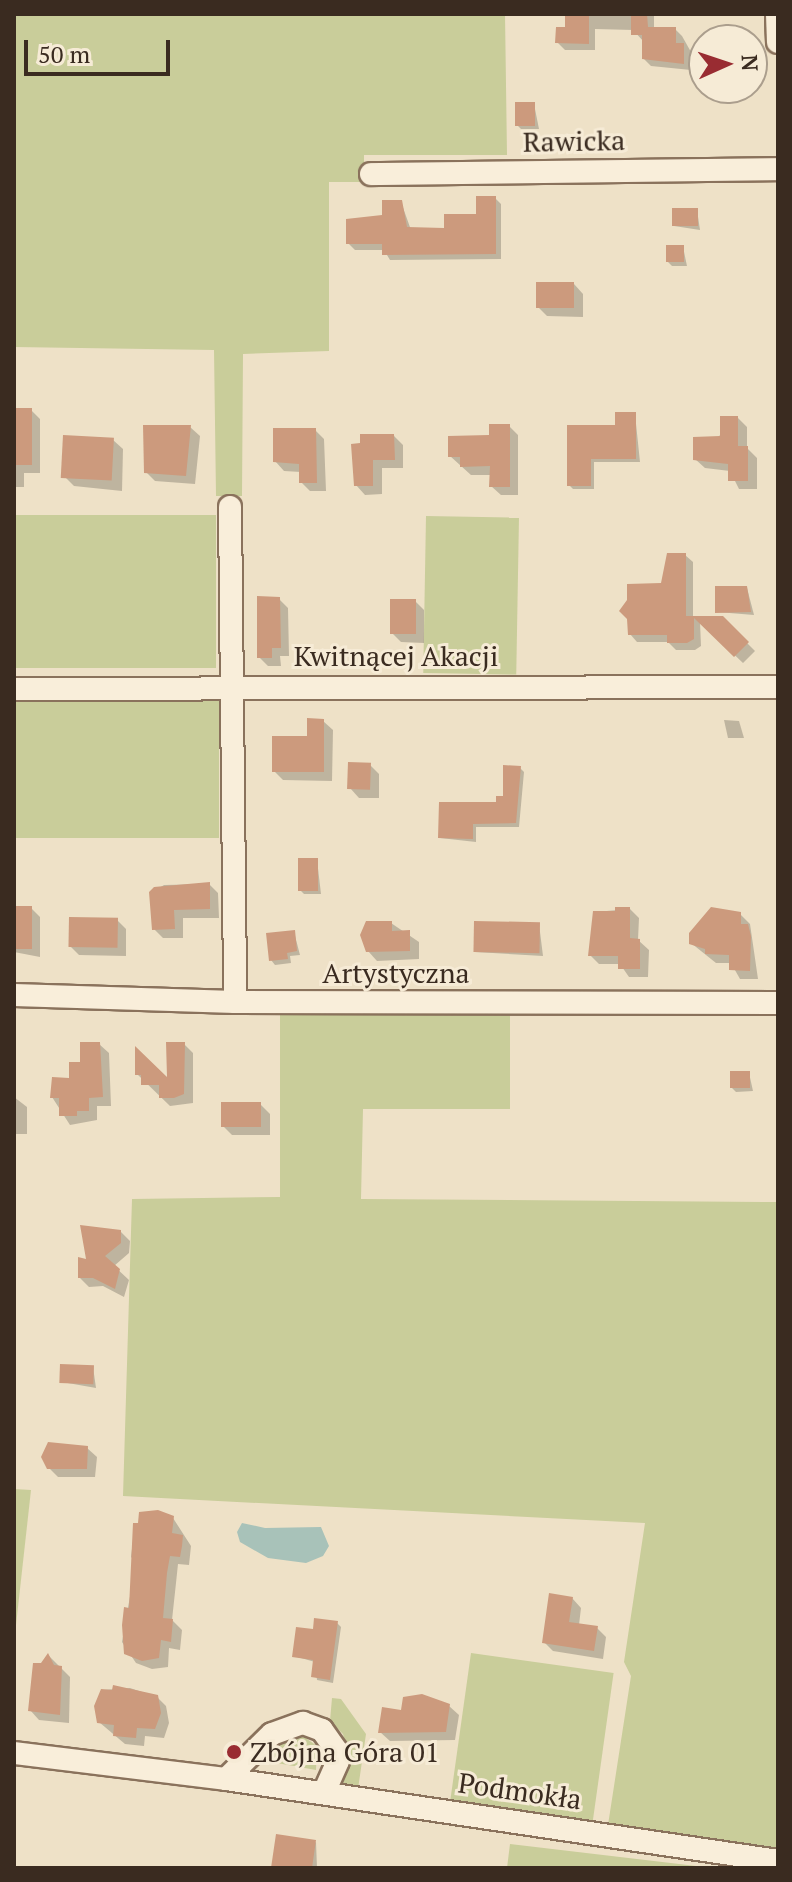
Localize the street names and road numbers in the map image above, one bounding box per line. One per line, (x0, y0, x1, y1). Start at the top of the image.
street label: Rawicka (523, 123, 625, 159)
street label: Kwitnącej Akacji (293, 639, 499, 673)
street label: Artystyczna (322, 956, 470, 990)
street label: Podmokła (456, 1766, 584, 1816)

